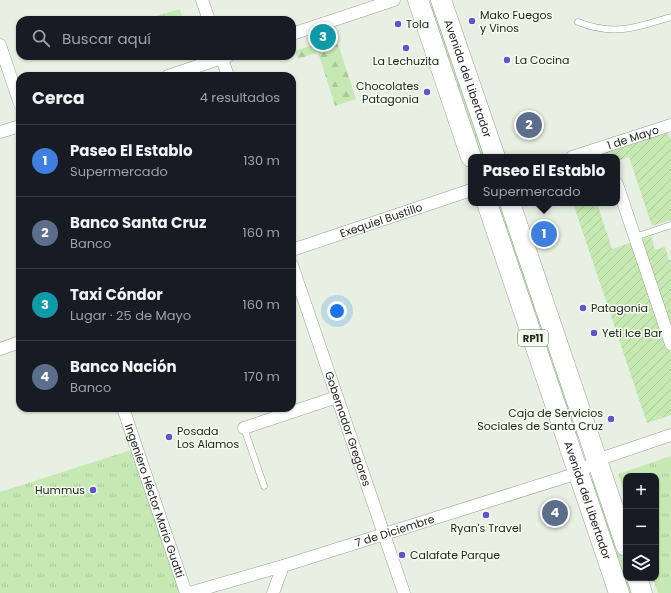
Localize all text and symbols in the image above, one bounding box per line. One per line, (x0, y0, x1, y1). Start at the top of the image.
place label: Mako Fuegos y Vinos (480, 7, 552, 36)
search box (16, 16, 296, 60)
place label: Tola (406, 16, 429, 32)
marker: Mako Fuegos y Vinos (467, 16, 477, 26)
street label: Avenida del Libertador (440, 17, 496, 140)
marker: Tola (393, 19, 403, 29)
pin: 3 (310, 22, 336, 52)
icon: search (30, 27, 52, 49)
text: Buscar aquí (62, 28, 151, 49)
marker: La Lechuzita (401, 43, 411, 53)
place label: La Cocina (515, 52, 570, 68)
place label: La Lechuzita (373, 53, 439, 69)
marker: La Cocina (502, 55, 512, 65)
place label: Chocolates Patagonia (356, 78, 419, 107)
text: Cerca (32, 86, 85, 110)
marker: Chocolates Patagonia (422, 87, 432, 97)
text: 4 resultados (200, 88, 280, 107)
pin: 2 (516, 110, 542, 140)
street label: 1 de Mayo (605, 121, 661, 153)
text: Paseo El Establo (70, 140, 193, 161)
text: 1 (43, 151, 47, 170)
text: 130 m (243, 151, 280, 170)
popup (468, 154, 620, 206)
text: Paseo El Establo (483, 160, 605, 181)
text: Supermercado (70, 162, 168, 181)
text: Supermercado (483, 182, 580, 201)
street label: Exequiel Bustillo (338, 199, 425, 241)
text: Banco Santa Cruz (70, 212, 206, 233)
pin: 1 (531, 219, 557, 249)
text: 2 (41, 223, 49, 242)
text: 160 m (243, 223, 280, 242)
text: Banco (70, 234, 111, 253)
text: Taxi Cóndor (70, 284, 163, 305)
text: 3 (41, 295, 49, 314)
text: 160 m (243, 295, 280, 314)
place label: Patagonia (591, 300, 648, 316)
your location (327, 301, 347, 321)
marker: Patagonia (578, 303, 588, 313)
text: Lugar · 25 de Mayo (70, 306, 191, 325)
place label: Yeti Ice Bar (602, 325, 662, 341)
marker: Yeti Ice Bar (589, 328, 599, 338)
road number: RP11 (518, 330, 548, 346)
text: Banco Nación (70, 356, 177, 377)
text: 4 (41, 367, 49, 386)
text: 170 m (244, 367, 280, 386)
street label: Gobernador Gregores (321, 369, 375, 489)
text: Banco (70, 378, 111, 397)
place label: Caja de Servicios Sociales de Santa Cruz (477, 405, 603, 434)
marker: Caja de Servicios Sociales de Santa Cruz (606, 414, 616, 424)
street label: Ingeniero Héctor Mario Guatti (121, 422, 188, 580)
place label: Posada Los Alamos (177, 423, 239, 452)
marker: Posada Los Alamos (164, 432, 174, 442)
street label: Avenida del Libertador (560, 439, 615, 562)
map controls (623, 473, 659, 581)
button: + (623, 473, 659, 509)
place label: Hummus (35, 482, 85, 498)
marker: Hummus (88, 485, 98, 495)
pin: 4 (542, 498, 568, 528)
button: − (623, 509, 659, 545)
marker: Ryan's Travel (481, 510, 491, 520)
street label: 7 de Diciembre (353, 511, 437, 551)
place label: Ryan's Travel (451, 520, 521, 536)
button: layers (623, 545, 659, 581)
place label: Calafate Parque (410, 547, 500, 563)
marker: Calafate Parque (397, 550, 407, 560)

